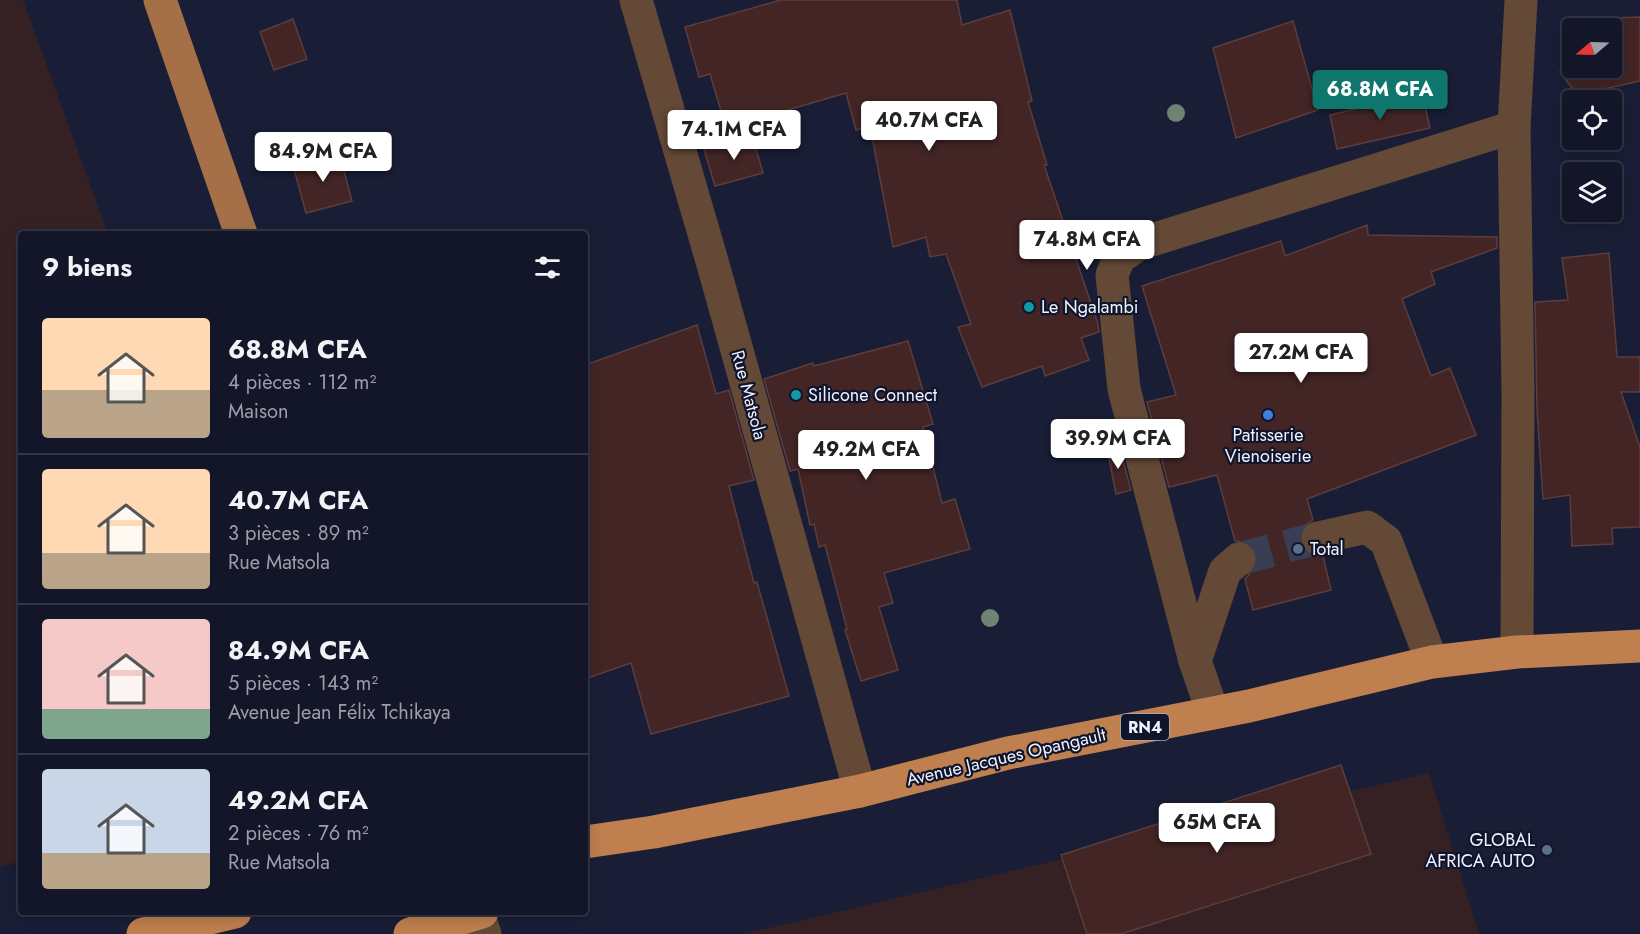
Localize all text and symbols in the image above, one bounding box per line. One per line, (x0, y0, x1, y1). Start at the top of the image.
north arrow (1562, 18, 1622, 78)
map controls (1562, 18, 1622, 222)
pin: 68.8M CFA (1311, 70, 1449, 121)
text: 68.8M CFA (1327, 75, 1433, 104)
button: locate (1562, 90, 1622, 150)
pin: 40.7M CFA (860, 101, 998, 152)
text: 40.7M CFA (875, 106, 983, 135)
pin: 74.1M CFA (665, 110, 803, 161)
text: 74.1M CFA (682, 115, 786, 144)
pin: 84.9M CFA (254, 132, 392, 183)
text: 84.9M CFA (269, 137, 377, 166)
button: layers (1562, 162, 1622, 222)
pin: 74.8M CFA (1018, 220, 1156, 271)
text: 74.8M CFA (1033, 225, 1141, 254)
text: 9 biens (42, 248, 132, 286)
icon: filters (531, 251, 564, 284)
place label: Le Ngalambi (1041, 294, 1138, 320)
marker: Le Ngalambi (1022, 300, 1036, 314)
text: 68.8M CFA (228, 330, 367, 368)
pin: 27.2M CFA (1232, 333, 1370, 384)
text: 27.2M CFA (1249, 338, 1353, 367)
icon: home (90, 342, 162, 414)
street label: Rue Matsola (725, 347, 773, 443)
text: 4 pièces · 112 m² (228, 368, 376, 397)
place label: Silicone Connect (808, 382, 938, 408)
marker: Silicone Connect (789, 388, 803, 402)
text: Maison (228, 397, 289, 426)
marker: Patisserie Vienoiserie (1261, 408, 1275, 422)
pin: 39.9M CFA (1049, 419, 1187, 470)
place label: Patisserie Vienoiserie (1225, 422, 1311, 469)
text: 39.9M CFA (1065, 424, 1171, 453)
pin: 49.2M CFA (797, 430, 935, 481)
text: 49.2M CFA (812, 435, 920, 464)
text: 40.7M CFA (228, 481, 368, 519)
icon: home (90, 493, 162, 565)
text: 3 pièces · 89 m² (228, 519, 369, 548)
place label: Total (1310, 536, 1344, 562)
marker: Total (1291, 542, 1305, 556)
text: Rue Matsola (228, 548, 330, 577)
text: 84.9M CFA (228, 631, 369, 669)
icon: home (90, 643, 162, 715)
text: 5 pièces · 143 m² (228, 669, 378, 698)
text: Avenue Jean Félix Tchikaya (228, 698, 451, 727)
road number: RN4 (1121, 714, 1169, 740)
street label: Avenue Jacques Opangault (904, 721, 1109, 793)
text: 49.2M CFA (228, 781, 368, 819)
icon: home (90, 793, 162, 865)
pin: 65M CFA (1162, 803, 1272, 854)
text: 65M CFA (1173, 808, 1261, 837)
text: 2 pièces · 76 m² (228, 819, 369, 848)
place label: GLOBAL AFRICA AUTO (1425, 827, 1535, 874)
marker: GLOBAL AFRICA AUTO (1540, 843, 1554, 857)
text: Rue Matsola (228, 848, 330, 877)

